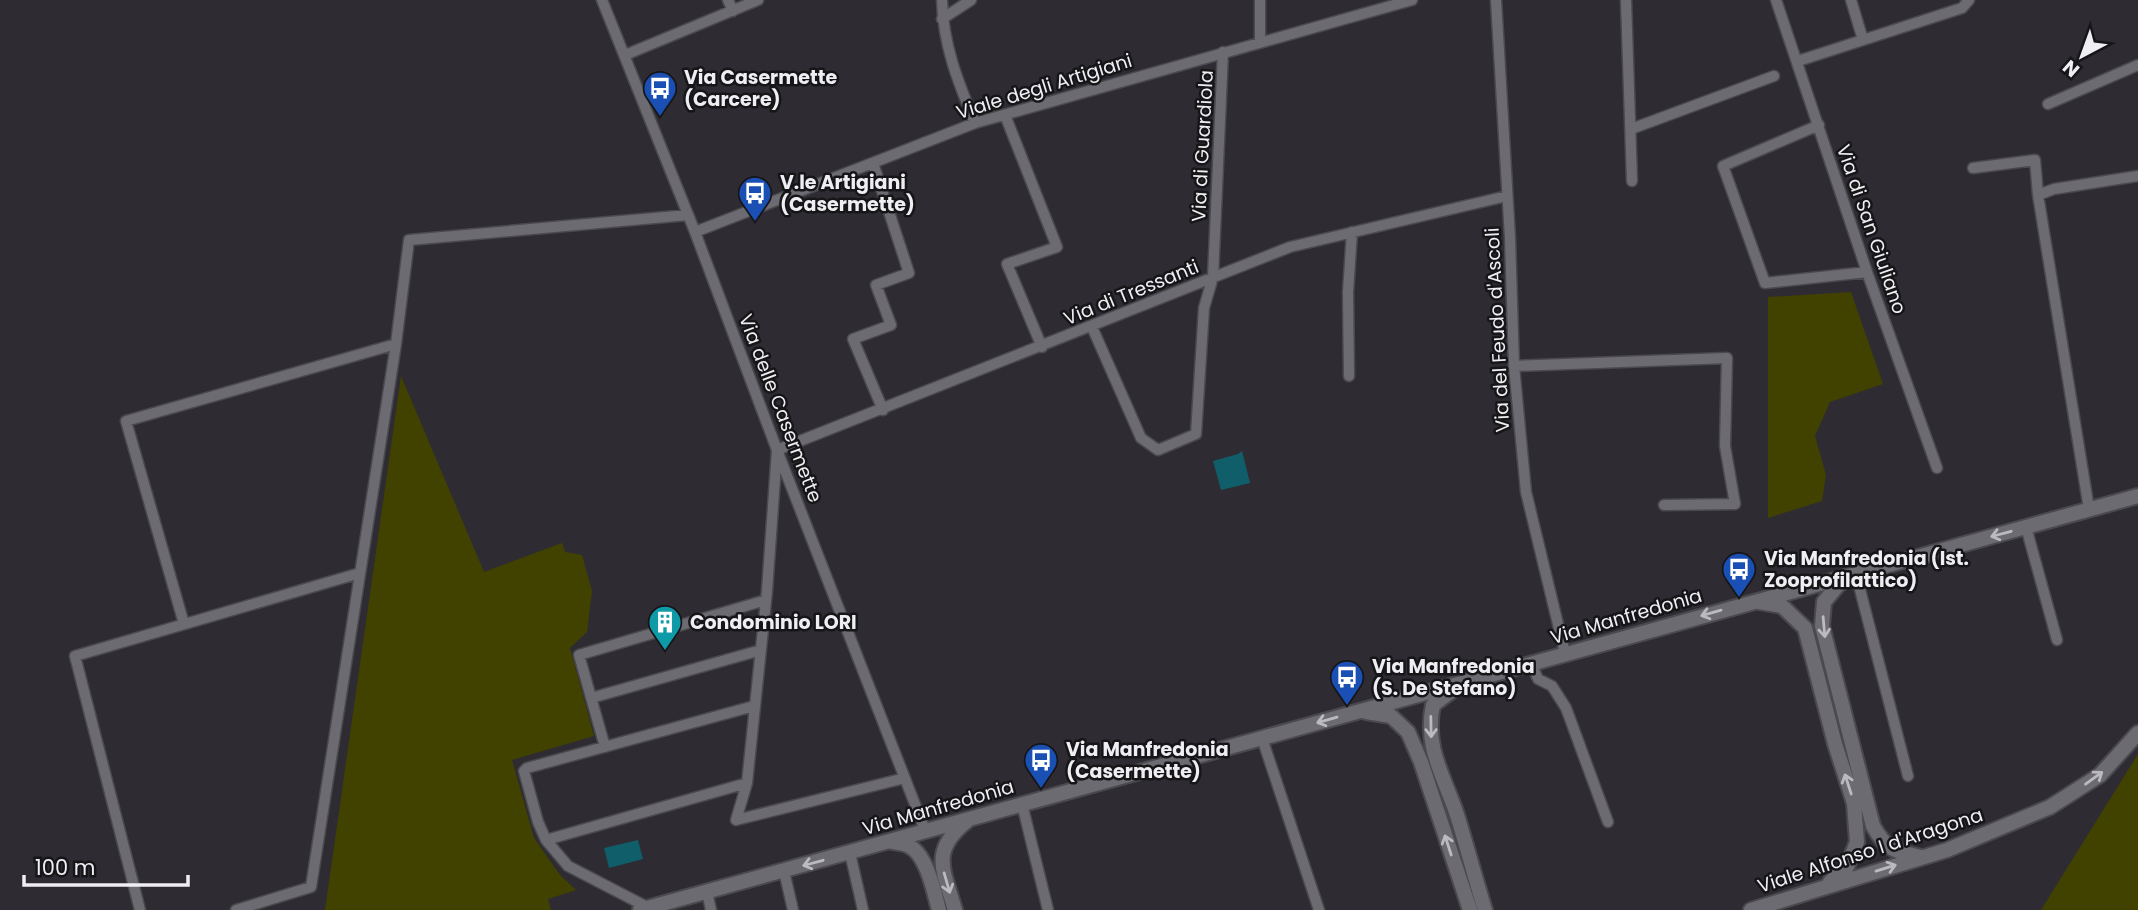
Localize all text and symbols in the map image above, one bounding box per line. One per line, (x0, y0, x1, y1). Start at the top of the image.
north arrow (2047, 21, 2117, 91)
street label: Viale degli Artigiani (953, 47, 1135, 126)
text: N (2057, 54, 2085, 83)
place label: Via Casermette (Carcere) (684, 64, 837, 113)
bus stop icon: Via Casermette (Carcere) (641, 69, 679, 118)
street label: Via di Guardiola (1185, 69, 1220, 223)
street label: Via di San Giuliano (1830, 141, 1913, 317)
place label: V.le Artigiani (Casermette) (780, 169, 915, 218)
bus stop icon: V.le Artigiani (Casermette) (736, 174, 774, 223)
street label: Via del Feudo d'Ascoli (1479, 227, 1516, 433)
street label: Via di Tressanti (1060, 253, 1203, 332)
street label: Via delle Casermette (732, 310, 829, 506)
one-way arrow (1991, 528, 2013, 541)
place label: Via Manfredonia (Ist. Zooprofilattico) (1764, 545, 1969, 594)
bus stop icon: Via Manfredonia (Ist. Zooprofilattico) (1720, 550, 1758, 599)
street label: Via Manfredonia (1547, 582, 1705, 651)
building icon: Condominio LORI (646, 603, 684, 652)
one-way arrow (1700, 607, 1722, 620)
place label: Condominio LORI (690, 609, 857, 636)
one-way arrow (1818, 615, 1831, 638)
place label: Via Manfredonia (S. De Stefano) (1372, 653, 1535, 702)
bus stop icon: Via Manfredonia (S. De Stefano) (1328, 658, 1366, 707)
one-way arrow (1316, 714, 1338, 727)
one-way arrow (1424, 716, 1438, 739)
place label: Via Manfredonia (Casermette) (1066, 736, 1229, 785)
bus stop icon: Via Manfredonia (Casermette) (1022, 741, 1060, 790)
one-way arrow (2084, 771, 2103, 786)
street label: Via Manfredonia (859, 773, 1017, 842)
one-way arrow (1840, 773, 1853, 795)
street label: Viale Alfonso I d'Aragona (1754, 801, 1986, 900)
one-way arrow (1441, 835, 1453, 857)
scale bar (24, 844, 189, 888)
text: 100 m (35, 853, 95, 882)
one-way arrow (802, 857, 825, 870)
one-way arrow (1875, 861, 1897, 874)
one-way arrow (942, 872, 955, 894)

